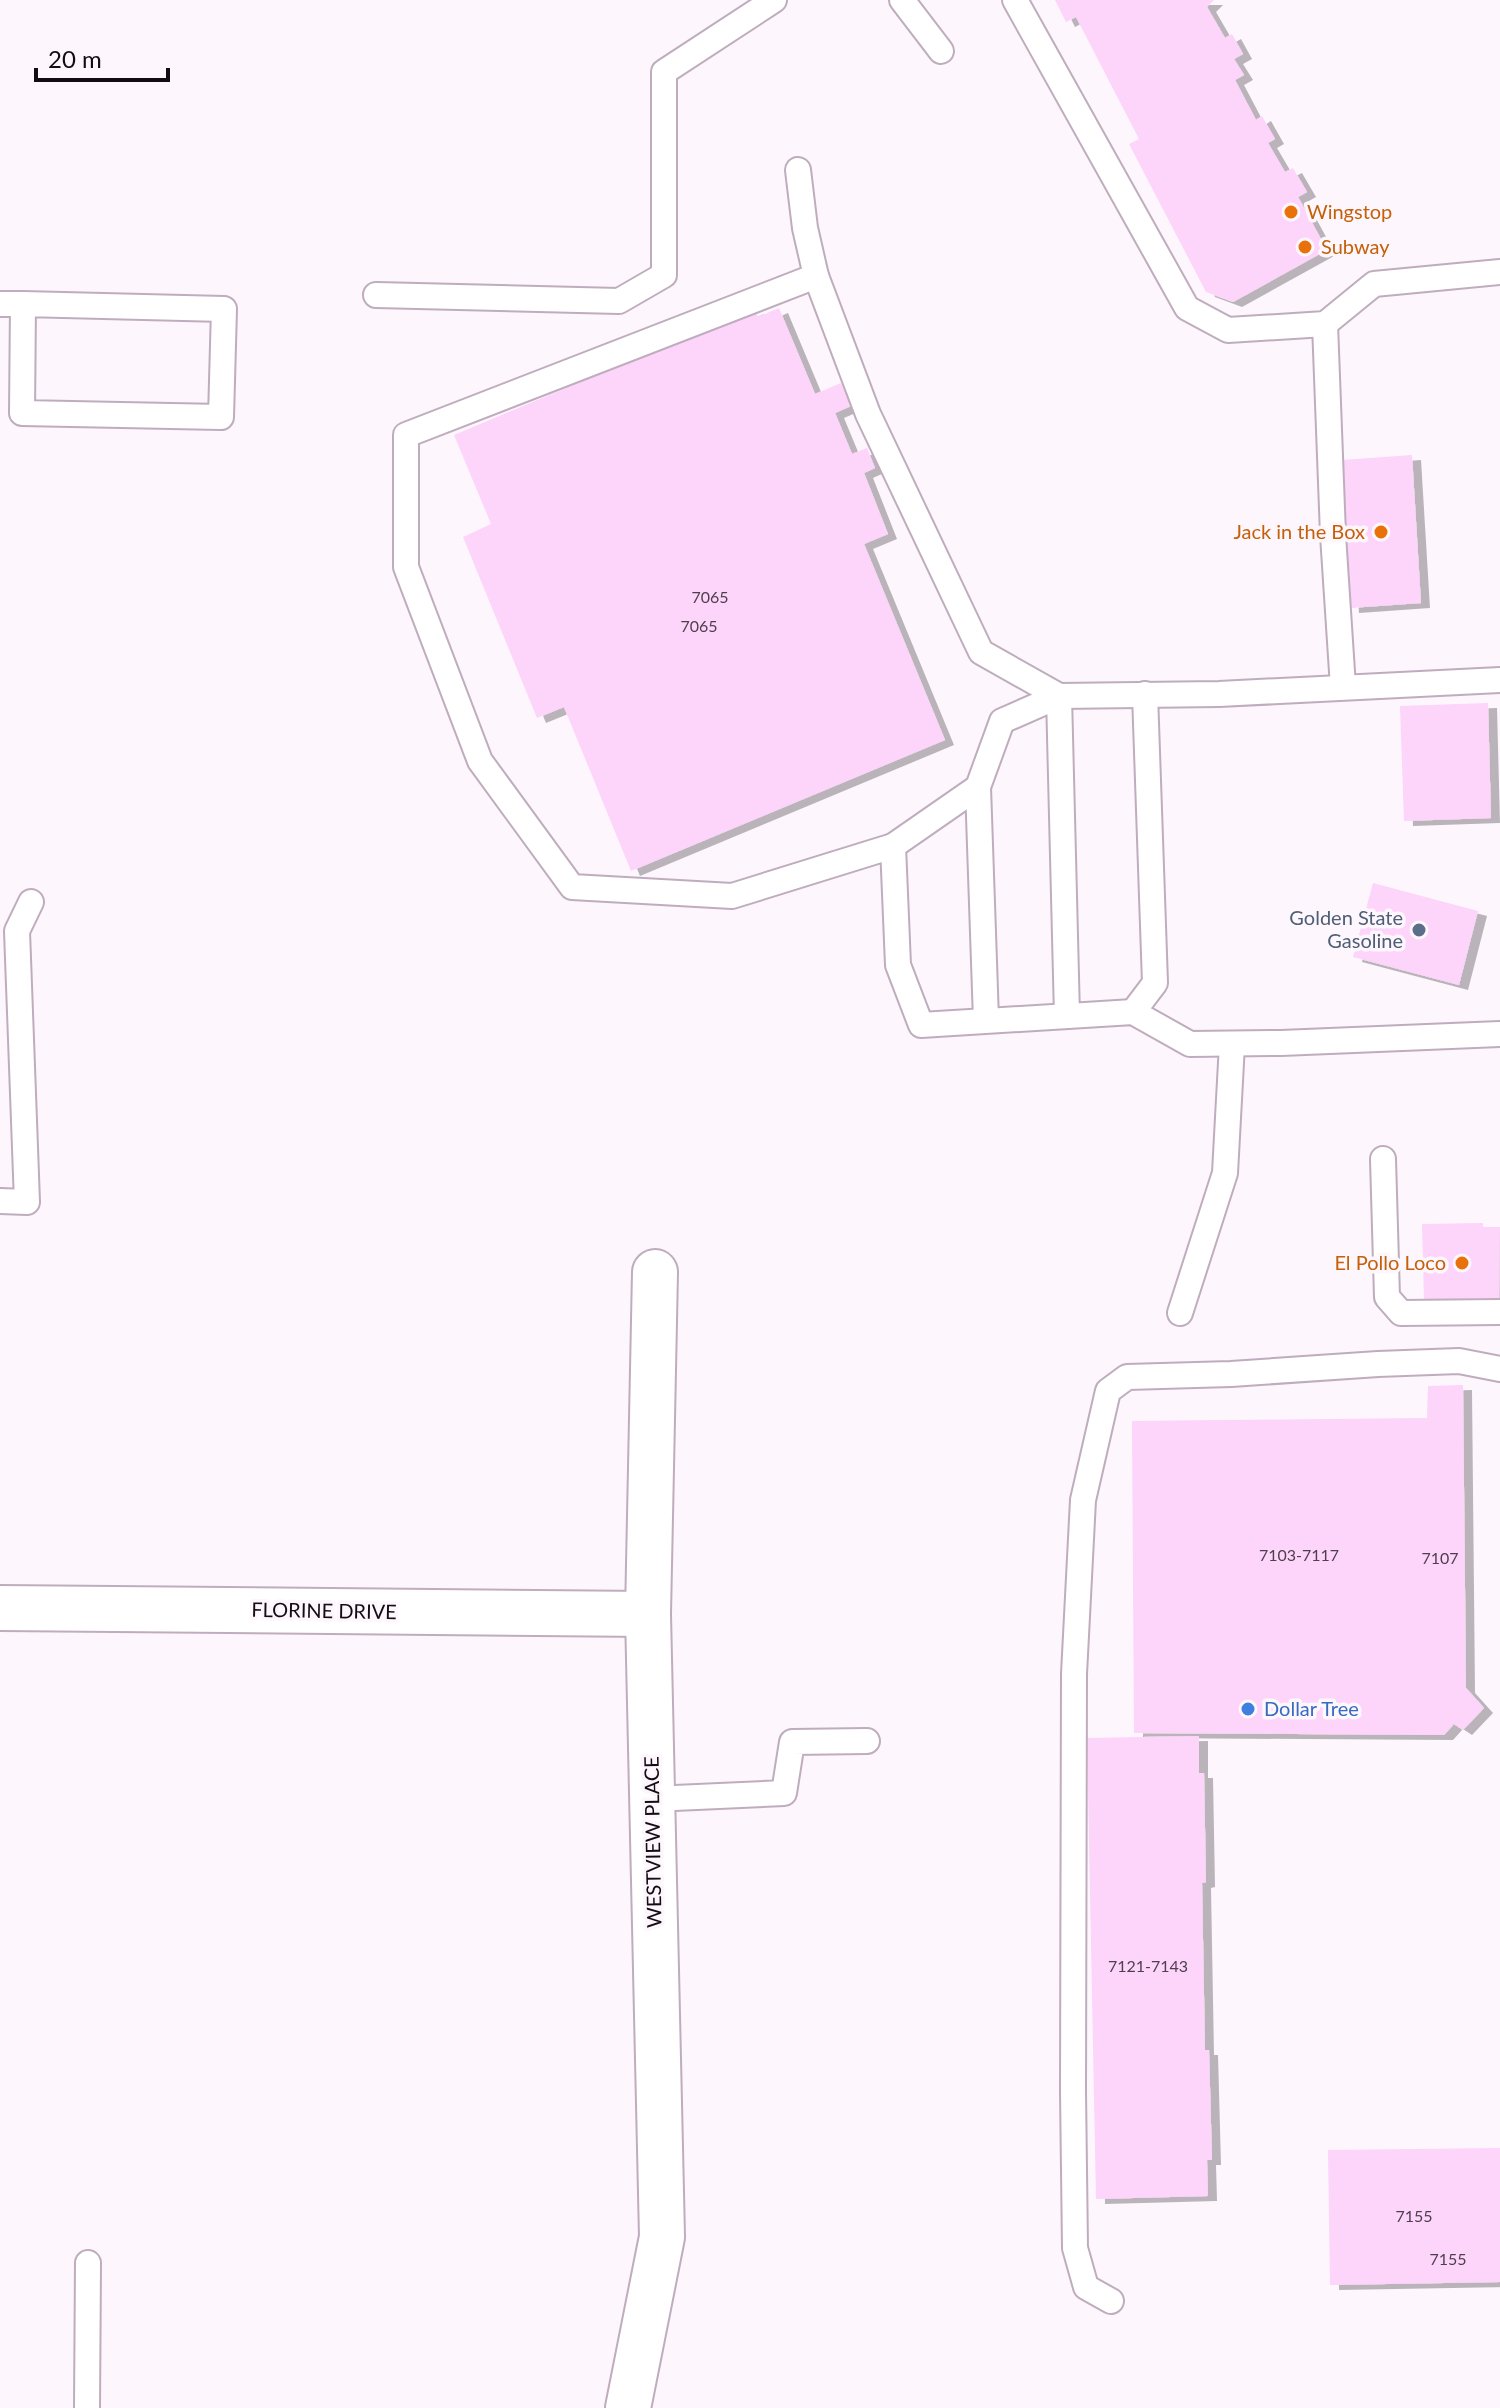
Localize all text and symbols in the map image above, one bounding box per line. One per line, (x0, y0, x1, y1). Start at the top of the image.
scale bar (36, 32, 168, 82)
text: 20 m (48, 44, 102, 73)
place label: Wingstop (1307, 199, 1392, 223)
marker: Wingstop (1282, 203, 1300, 221)
place label: Subway (1321, 234, 1390, 258)
marker: Subway (1296, 238, 1314, 256)
place label: Jack in the Box (1233, 519, 1365, 543)
marker: Jack in the Box (1372, 523, 1390, 541)
house number: 7065 (691, 587, 729, 606)
house number: 7065 (680, 616, 718, 635)
place label: Golden State Gasoline (1289, 905, 1403, 952)
marker: Golden State Gasoline (1410, 921, 1428, 939)
place label: El Pollo Loco (1334, 1250, 1446, 1274)
marker: El Pollo Loco (1453, 1254, 1471, 1272)
house number: 7103-7117 (1259, 1545, 1339, 1564)
house number: 7107 (1421, 1548, 1459, 1567)
street label: FLORINE DRIVE (251, 1597, 397, 1623)
place label: Dollar Tree (1264, 1696, 1359, 1720)
marker: Dollar Tree (1239, 1700, 1257, 1718)
street label: WESTVIEW PLACE (639, 1756, 665, 1928)
house number: 7121-7143 (1108, 1956, 1188, 1975)
house number: 7155 (1395, 2206, 1433, 2225)
house number: 7155 (1429, 2249, 1467, 2268)

